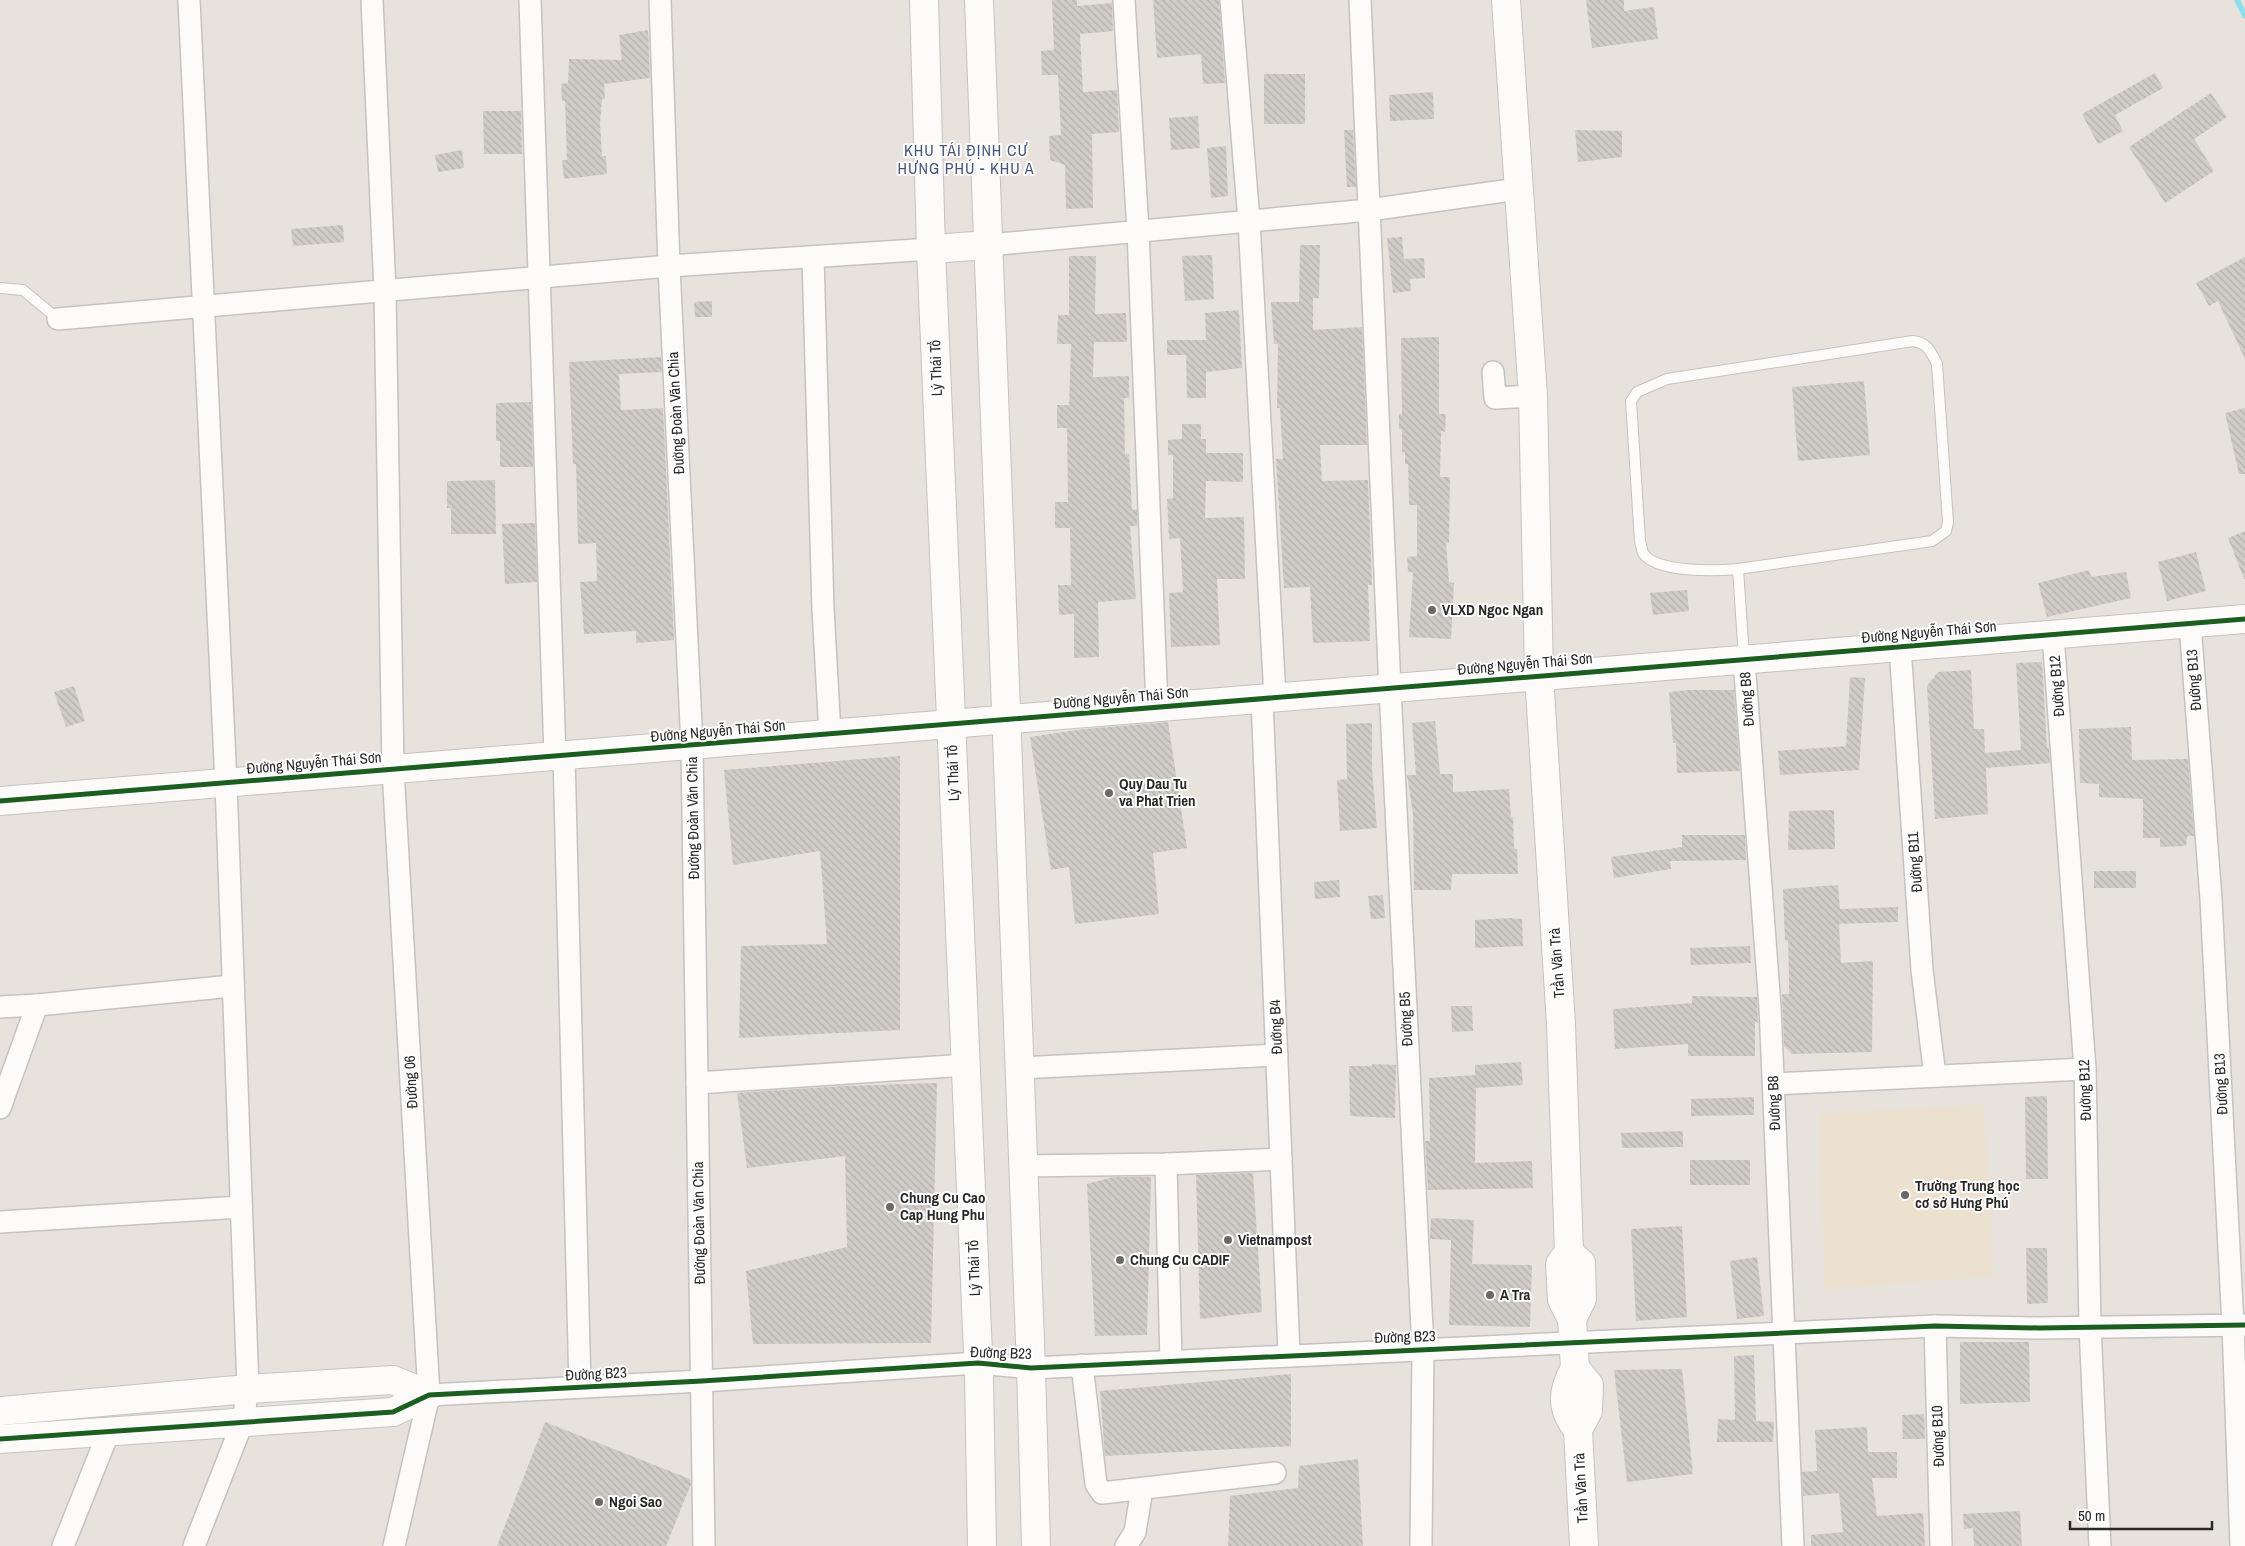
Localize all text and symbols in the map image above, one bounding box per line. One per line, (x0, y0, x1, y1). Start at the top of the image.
district label: KHU TÁI ĐỊNH CƯ HƯNG PHÚ - KHU A (897, 139, 1035, 179)
street label: Lý Thái Tổ (924, 339, 947, 397)
street label: Đường Đoàn Văn Chia (662, 351, 689, 475)
place label: VLXD Ngoc Ngan (1442, 599, 1543, 620)
marker: VLXD Ngoc Ngan (1426, 604, 1438, 616)
street label: Đường Nguyễn Thái Sơn (1861, 615, 1997, 648)
street label: Đường Nguyễn Thái Sơn (1457, 647, 1593, 680)
street label: Đường B13 (2181, 648, 2206, 711)
street label: Đường B12 (2044, 654, 2069, 717)
street label: Đường B8 (1734, 671, 1759, 727)
street label: Đường Nguyễn Thái Sơn (1053, 681, 1189, 714)
street label: Đường Nguyễn Thái Sơn (650, 714, 786, 747)
street label: Lý Thái Tổ (941, 744, 964, 802)
street label: Đường Nguyễn Thái Sơn (246, 746, 382, 779)
street label: Đường Đoàn Văn Chia (681, 756, 704, 880)
place label: Quy Dau Tu va Phat Trien (1119, 773, 1196, 811)
marker: Quy Dau Tu va Phat Trien (1103, 787, 1115, 799)
street label: Đường B11 (1902, 831, 1927, 893)
street label: Trần Văn Trà (1544, 927, 1569, 999)
street label: Đường B5 (1394, 991, 1417, 1047)
street label: Đường B4 (1264, 999, 1287, 1055)
street label: Đường B13 (2208, 1053, 2233, 1115)
street label: Đường 06 (399, 1055, 422, 1109)
street label: Đường B12 (2073, 1059, 2096, 1121)
street label: Đường B8 (1762, 1075, 1785, 1131)
street label: Đường Đoàn Văn Chia (687, 1161, 710, 1285)
place label: Trường Trung học cơ sở Hưng Phú (1915, 1175, 2020, 1213)
place label: Chung Cu Cao Cap Hung Phu (900, 1187, 985, 1225)
marker: Trường Trung học cơ sở Hưng Phú (1899, 1189, 1911, 1201)
marker: Chung Cu Cao Cap Hung Phu (884, 1201, 896, 1213)
place label: Vietnampost (1238, 1229, 1312, 1250)
marker: Vietnampost (1222, 1234, 1234, 1246)
street label: Lý Thái Tổ (962, 1239, 985, 1297)
place label: Chung Cu CADIF (1130, 1249, 1230, 1270)
marker: Chung Cu CADIF (1114, 1254, 1126, 1266)
place label: A Tra (1500, 1284, 1530, 1305)
marker: A Tra (1484, 1289, 1496, 1301)
street label: Đường B23 (1374, 1325, 1436, 1348)
street label: Đường B23 (970, 1341, 1032, 1364)
street label: Đường B23 (565, 1361, 627, 1386)
street label: Đường B10 (1926, 1405, 1949, 1467)
street label: Trần Văn Trà (1568, 1452, 1593, 1524)
place label: Ngoi Sao (609, 1491, 662, 1512)
marker: Ngoi Sao (593, 1496, 605, 1508)
scale bar (2070, 1498, 2212, 1530)
text: 50 m (2078, 1505, 2105, 1526)

